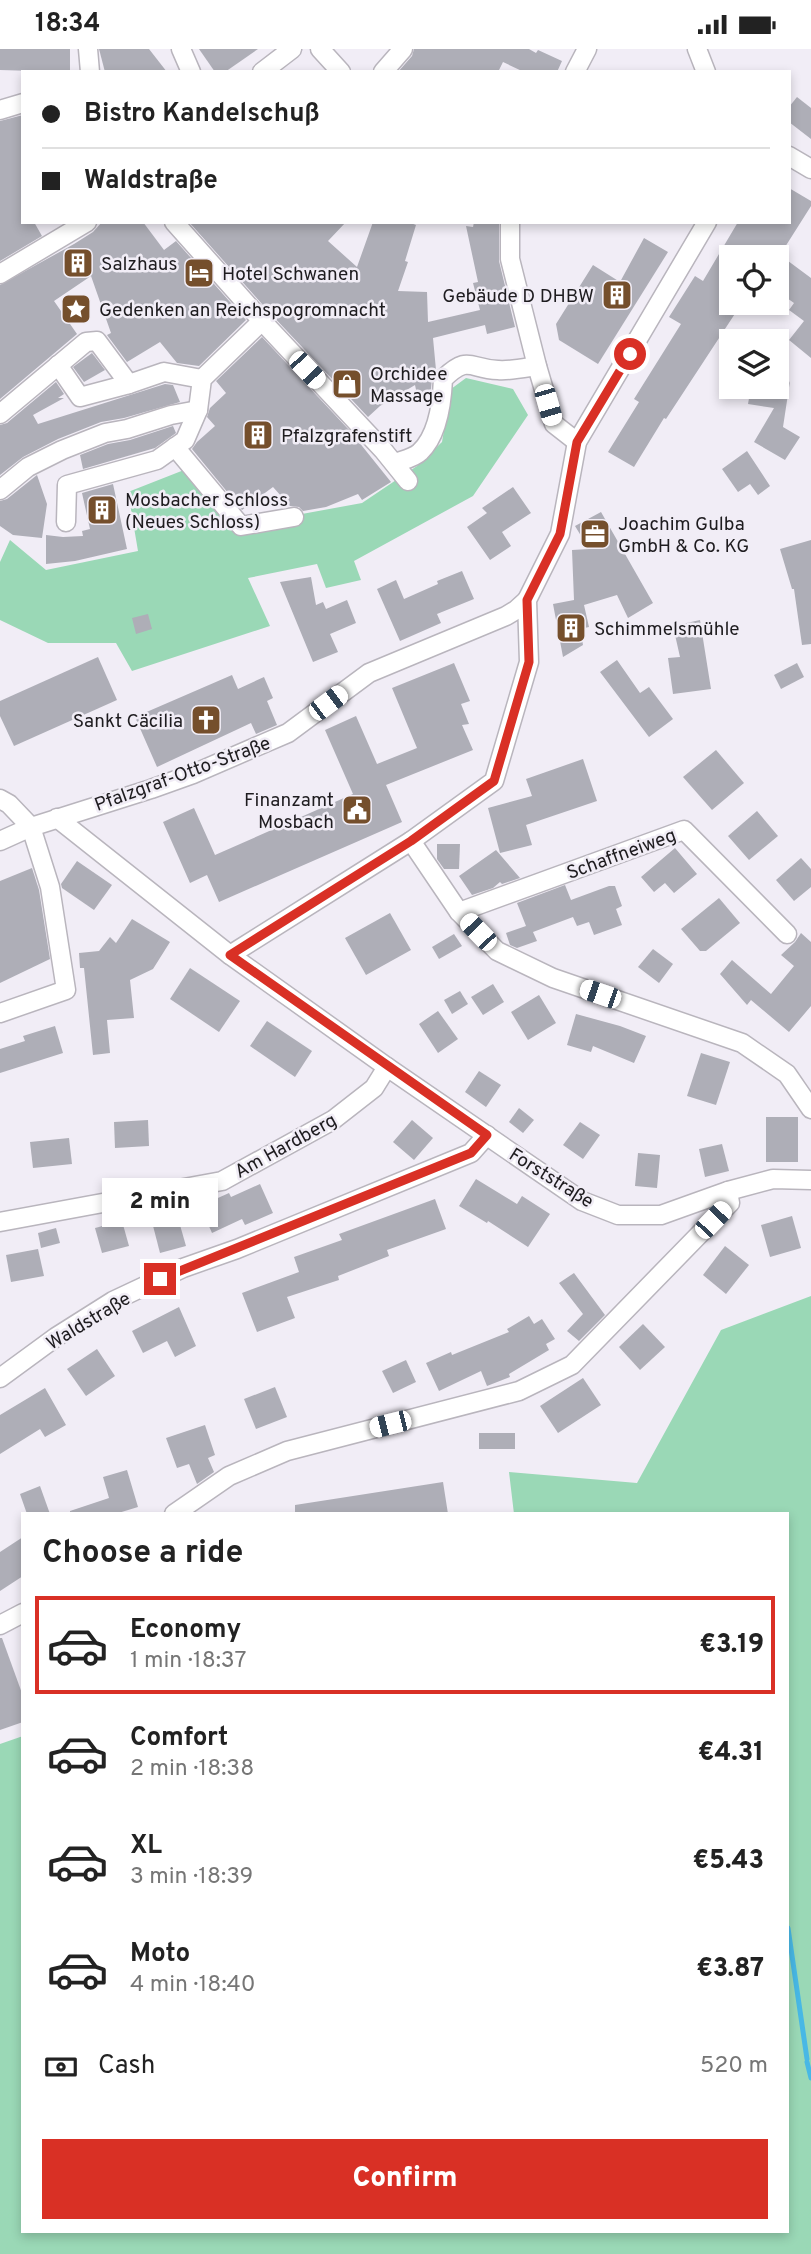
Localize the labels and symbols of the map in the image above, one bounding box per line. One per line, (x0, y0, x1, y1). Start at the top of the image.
building icon: Salzhaus (61, 246, 95, 280)
place label: Salzhaus (101, 253, 177, 277)
hotel icon: Hotel Schwanen (182, 256, 216, 290)
place label: Hotel Schwanen (222, 263, 359, 287)
building icon: Gebäude D DHBW (600, 278, 634, 312)
place label: Gebäude D DHBW (442, 285, 594, 309)
place icon: Gedenken an Reichspogromnacht (59, 292, 93, 326)
place label: Gedenken an Reichspogromnacht (99, 299, 386, 323)
route start (614, 338, 646, 370)
car (285, 347, 330, 393)
place label: Orchidee Massage (370, 363, 447, 409)
shop icon: Orchidee Massage (330, 367, 364, 401)
car (533, 382, 564, 428)
building icon: Pfalzgrafenstift (241, 418, 275, 452)
place label: Pfalzgrafenstift (281, 425, 412, 449)
place label: Mosbacher Schloss (Neues Schloss) (125, 489, 288, 535)
building icon: Mosbacher Schloss (Neues Schloss) (85, 493, 119, 527)
place label: Joachim Gulba GmbH & Co. KG (618, 513, 749, 559)
office icon: Joachim Gulba GmbH & Co. KG (578, 517, 612, 551)
building icon: Schimmelsmühle (554, 611, 588, 645)
place label: Schimmelsmühle (594, 618, 740, 642)
car (305, 682, 352, 724)
church icon: Sankt Cäcilia (189, 703, 223, 737)
place label: Sankt Cäcilia (73, 710, 183, 734)
street label: Pfalzgraf-Otto-Straße (91, 732, 274, 818)
place label: Finanzamt Mosbach (244, 789, 334, 835)
public building icon: Finanzamt Mosbach (340, 793, 374, 827)
street label: Schaffneiweg (564, 824, 680, 886)
car (456, 910, 501, 954)
car (577, 977, 624, 1011)
street label: Am Hardberg (231, 1109, 341, 1185)
street label: Forststraße (504, 1143, 598, 1214)
callout: 2 min (102, 1177, 218, 1227)
car (691, 1198, 736, 1242)
route end (144, 1263, 176, 1295)
street label: Waldstraße (43, 1287, 135, 1356)
car (368, 1409, 413, 1439)

